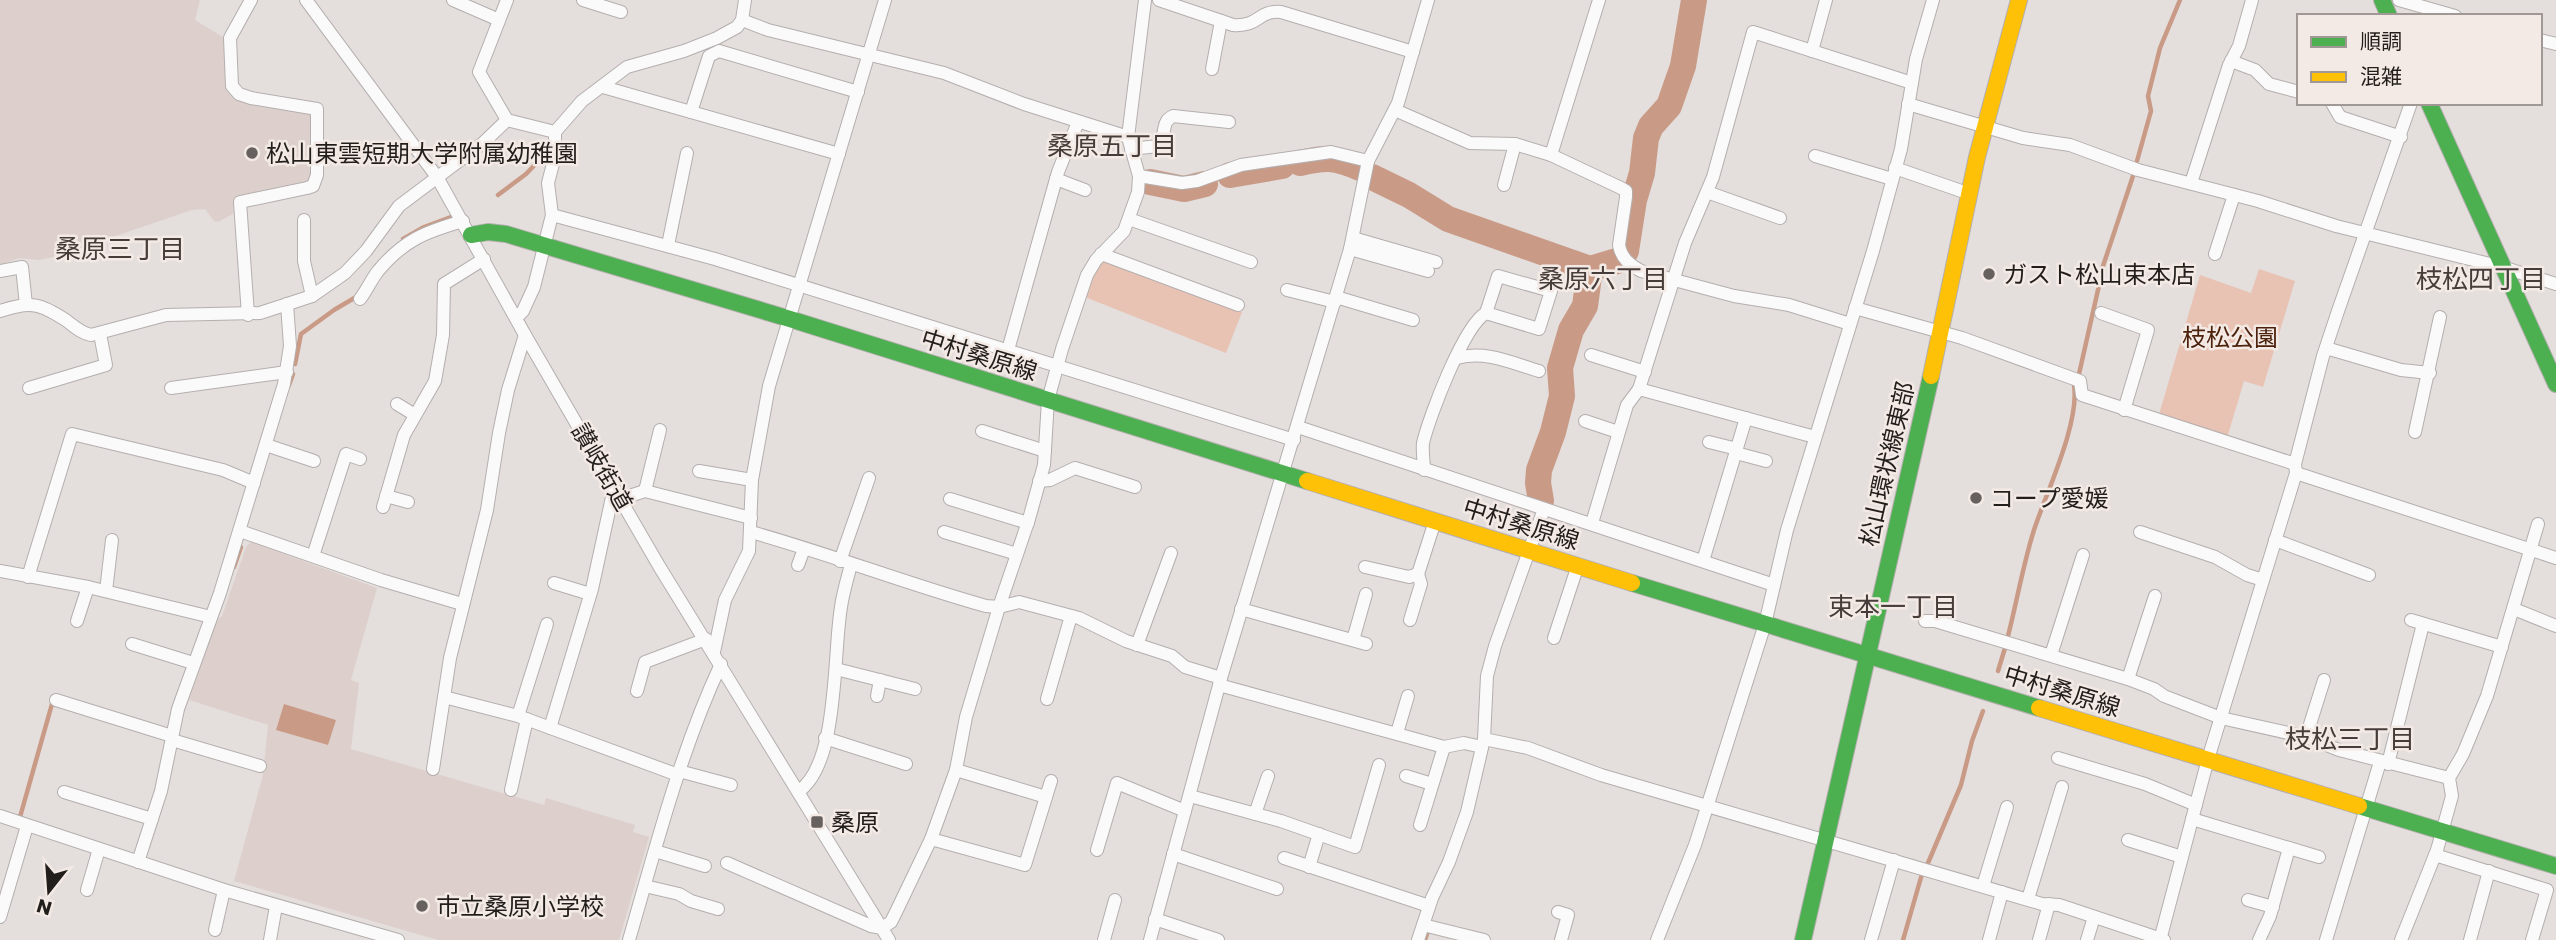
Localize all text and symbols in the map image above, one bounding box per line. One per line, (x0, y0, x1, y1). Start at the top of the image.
legend (2297, 14, 2542, 105)
text: 順調 (2360, 27, 2402, 56)
text: 混雑 (2360, 62, 2402, 91)
district label: 桑原五丁目 (1047, 128, 1177, 164)
place label: 松山東雲短期大学附属幼稚園 (266, 137, 578, 170)
marker: 松山東雲短期大学附属幼稚園 (244, 145, 260, 161)
district label: 桑原三丁目 (55, 231, 185, 267)
place label: ガスト松山束本店 (2003, 258, 2195, 291)
district label: 桑原六丁目 (1538, 261, 1668, 297)
district label: 枝松四丁目 (2416, 261, 2546, 297)
marker: ガスト松山束本店 (1981, 266, 1997, 282)
park label: 枝松公園 (2182, 321, 2278, 354)
street label: 中村桑原線 (917, 322, 1041, 388)
street label: 松山環状線東部 (1852, 378, 1922, 550)
street label: 讃岐街道 (564, 417, 640, 517)
place label: コープ愛媛 (1990, 482, 2109, 515)
marker: コープ愛媛 (1968, 490, 1984, 506)
street label: 中村桑原線 (1459, 491, 1583, 557)
district label: 束本一丁目 (1828, 589, 1958, 625)
street label: 中村桑原線 (2000, 658, 2124, 724)
district label: 枝松三丁目 (2285, 721, 2415, 757)
place label: 桑原 (831, 806, 879, 839)
marker: 桑原 (809, 814, 825, 830)
north arrow (14, 856, 84, 926)
place label: 市立桑原小学校 (436, 890, 604, 923)
text: N (33, 892, 55, 922)
marker: 市立桑原小学校 (414, 898, 430, 914)

